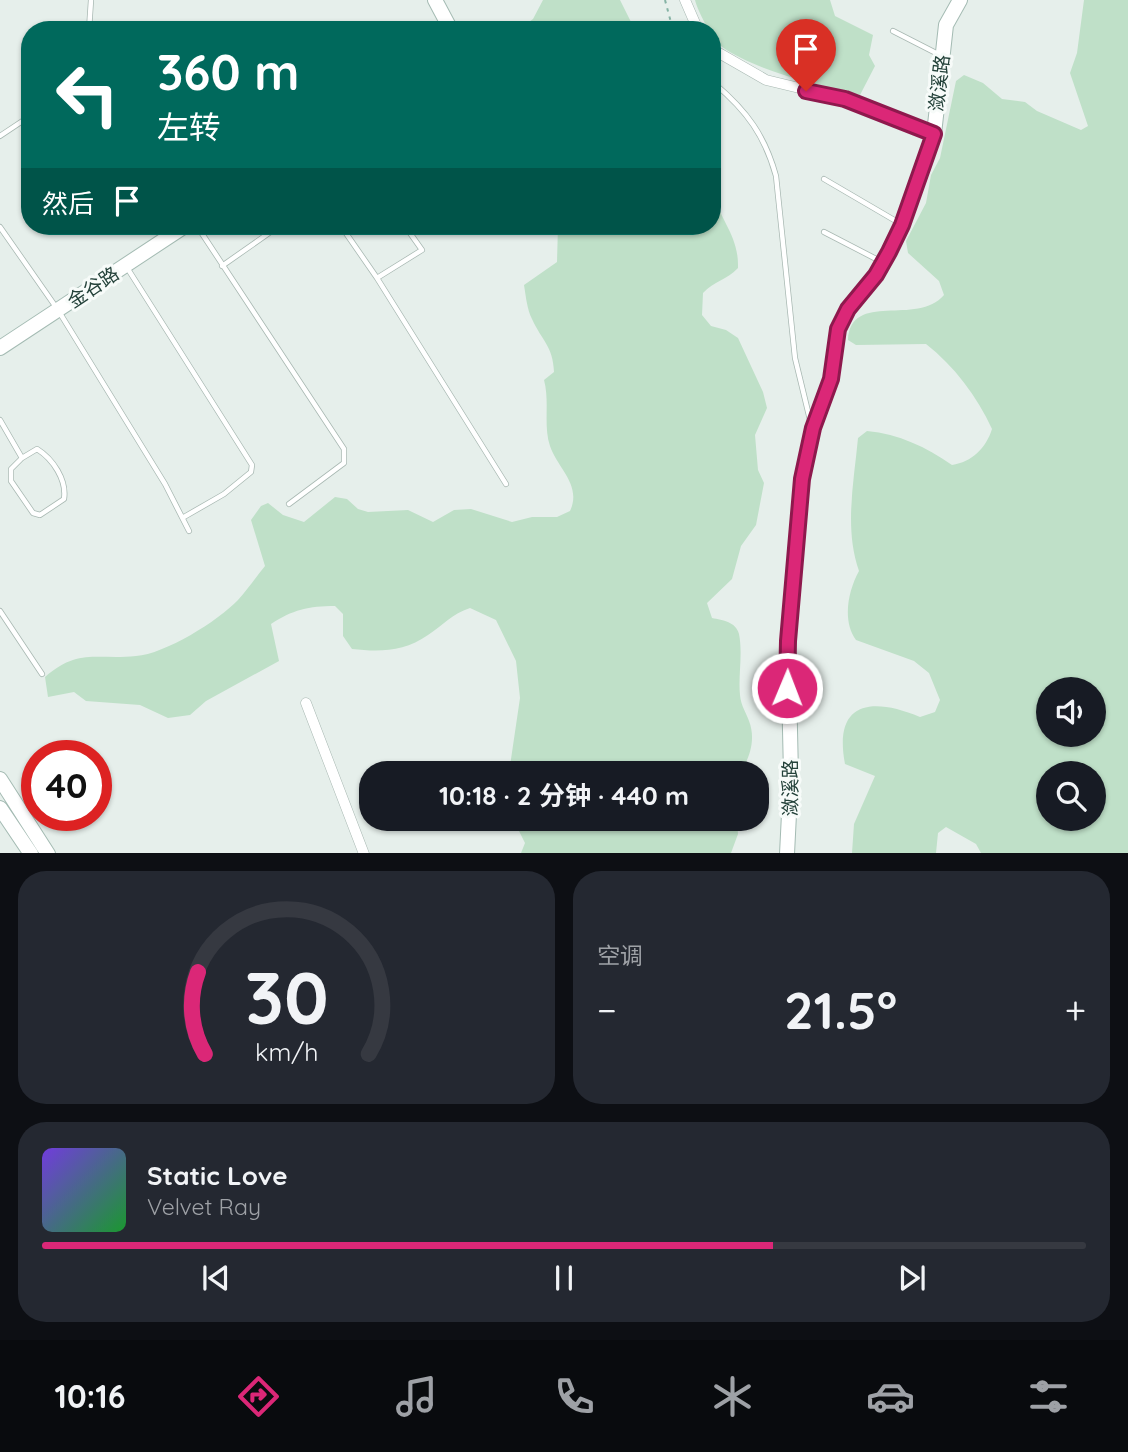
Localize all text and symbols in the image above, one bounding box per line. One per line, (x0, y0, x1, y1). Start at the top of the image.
pin (776, 19, 836, 91)
icon: arrive (787, 30, 825, 68)
text: 360 m (157, 41, 299, 102)
icon: left (42, 49, 133, 140)
street label: 潋溪路 (924, 53, 954, 113)
text: 左转 (157, 107, 221, 147)
icon: arrive (108, 182, 146, 220)
text: 然后 (42, 187, 94, 220)
street label: 金谷路 (63, 261, 123, 313)
position arrow (750, 651, 824, 725)
map controls (1036, 677, 1106, 831)
button: sound (1036, 677, 1106, 747)
speed limit sign: 40 (21, 740, 112, 831)
street label: 潋溪路 (778, 759, 802, 817)
button: search (1036, 761, 1106, 831)
text: 10:18 · 2 分钟 · 440 m (439, 779, 689, 812)
text: 空调 (597, 941, 643, 970)
text: 30 (245, 951, 328, 1042)
text: 21.5° (784, 977, 897, 1042)
text: − (597, 986, 617, 1034)
text: + (1065, 986, 1086, 1034)
text: km/h (255, 1035, 318, 1066)
text: Static Love (147, 1159, 288, 1192)
text: Velvet Ray (147, 1192, 261, 1221)
icon: previous (197, 1259, 235, 1297)
icon: pause (545, 1259, 583, 1297)
icon: next (893, 1259, 931, 1297)
icon: directions (234, 1372, 283, 1421)
icon: music (392, 1372, 441, 1421)
icon: phone (550, 1372, 599, 1421)
icon: climate (708, 1372, 757, 1421)
icon: car (866, 1372, 915, 1421)
icon: filters (1024, 1372, 1073, 1421)
text: 10:16 (55, 1376, 125, 1416)

